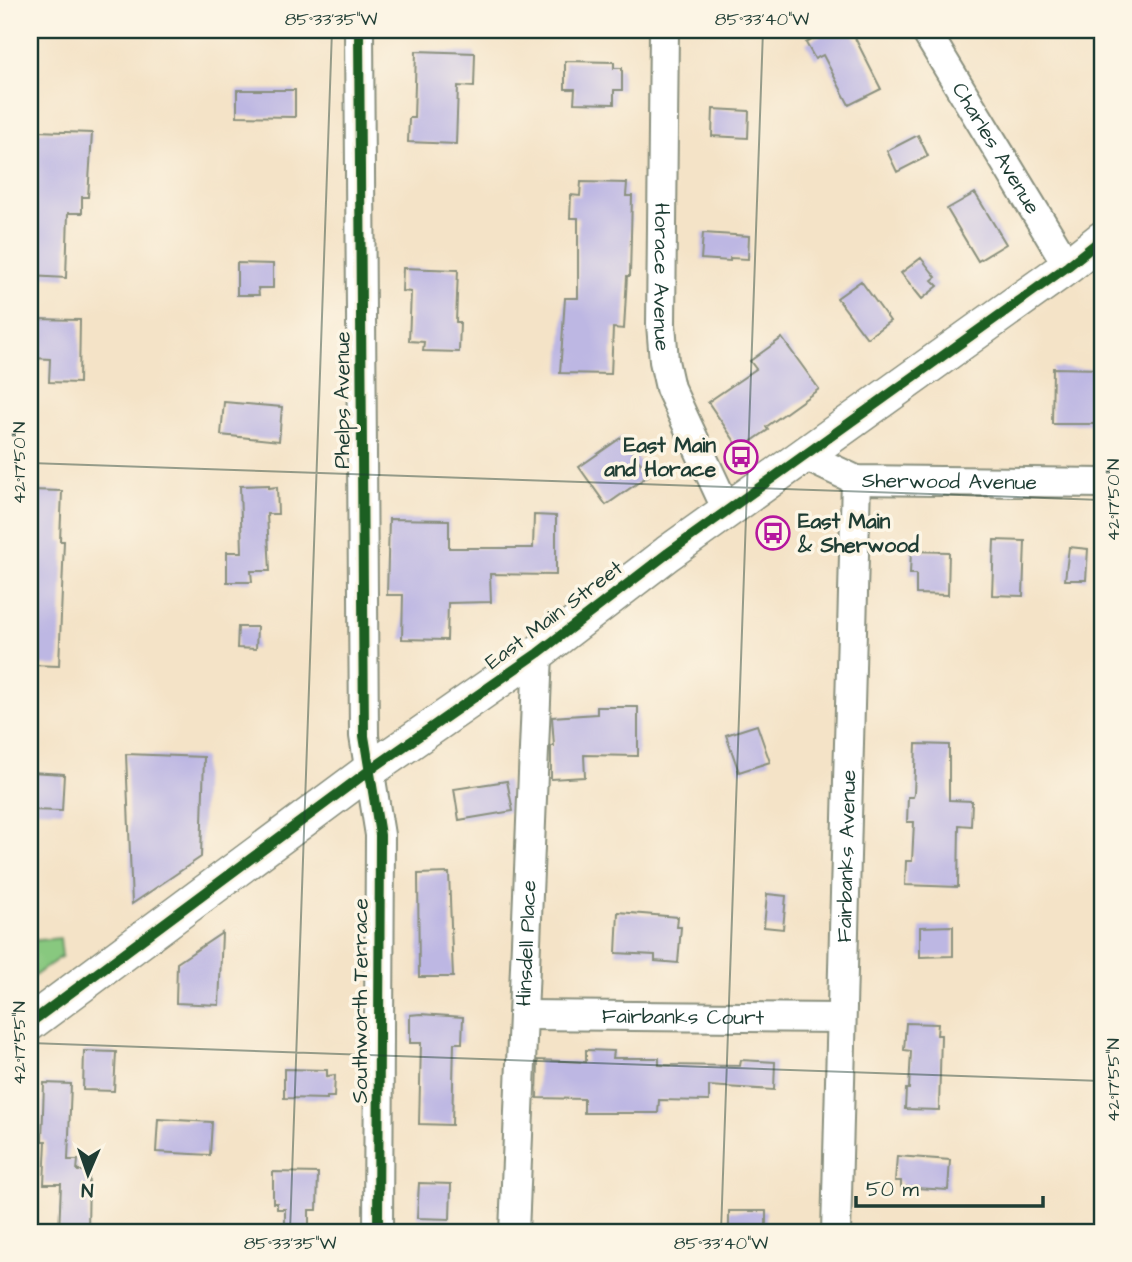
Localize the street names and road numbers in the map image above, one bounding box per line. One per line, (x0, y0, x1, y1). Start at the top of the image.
street label: Charles Avenue (945, 77, 1048, 219)
street label: Horace Avenue (646, 203, 678, 352)
street label: Phelps Avenue (328, 331, 358, 469)
street label: Sherwood Avenue (862, 466, 1037, 497)
street label: East Main Street (479, 553, 629, 676)
street label: Fairbanks Avenue (829, 769, 863, 943)
street label: Hinsdell Place (509, 880, 543, 1007)
street label: Southworth Terrace (346, 898, 375, 1104)
street label: Fairbanks Court (602, 1001, 765, 1032)

